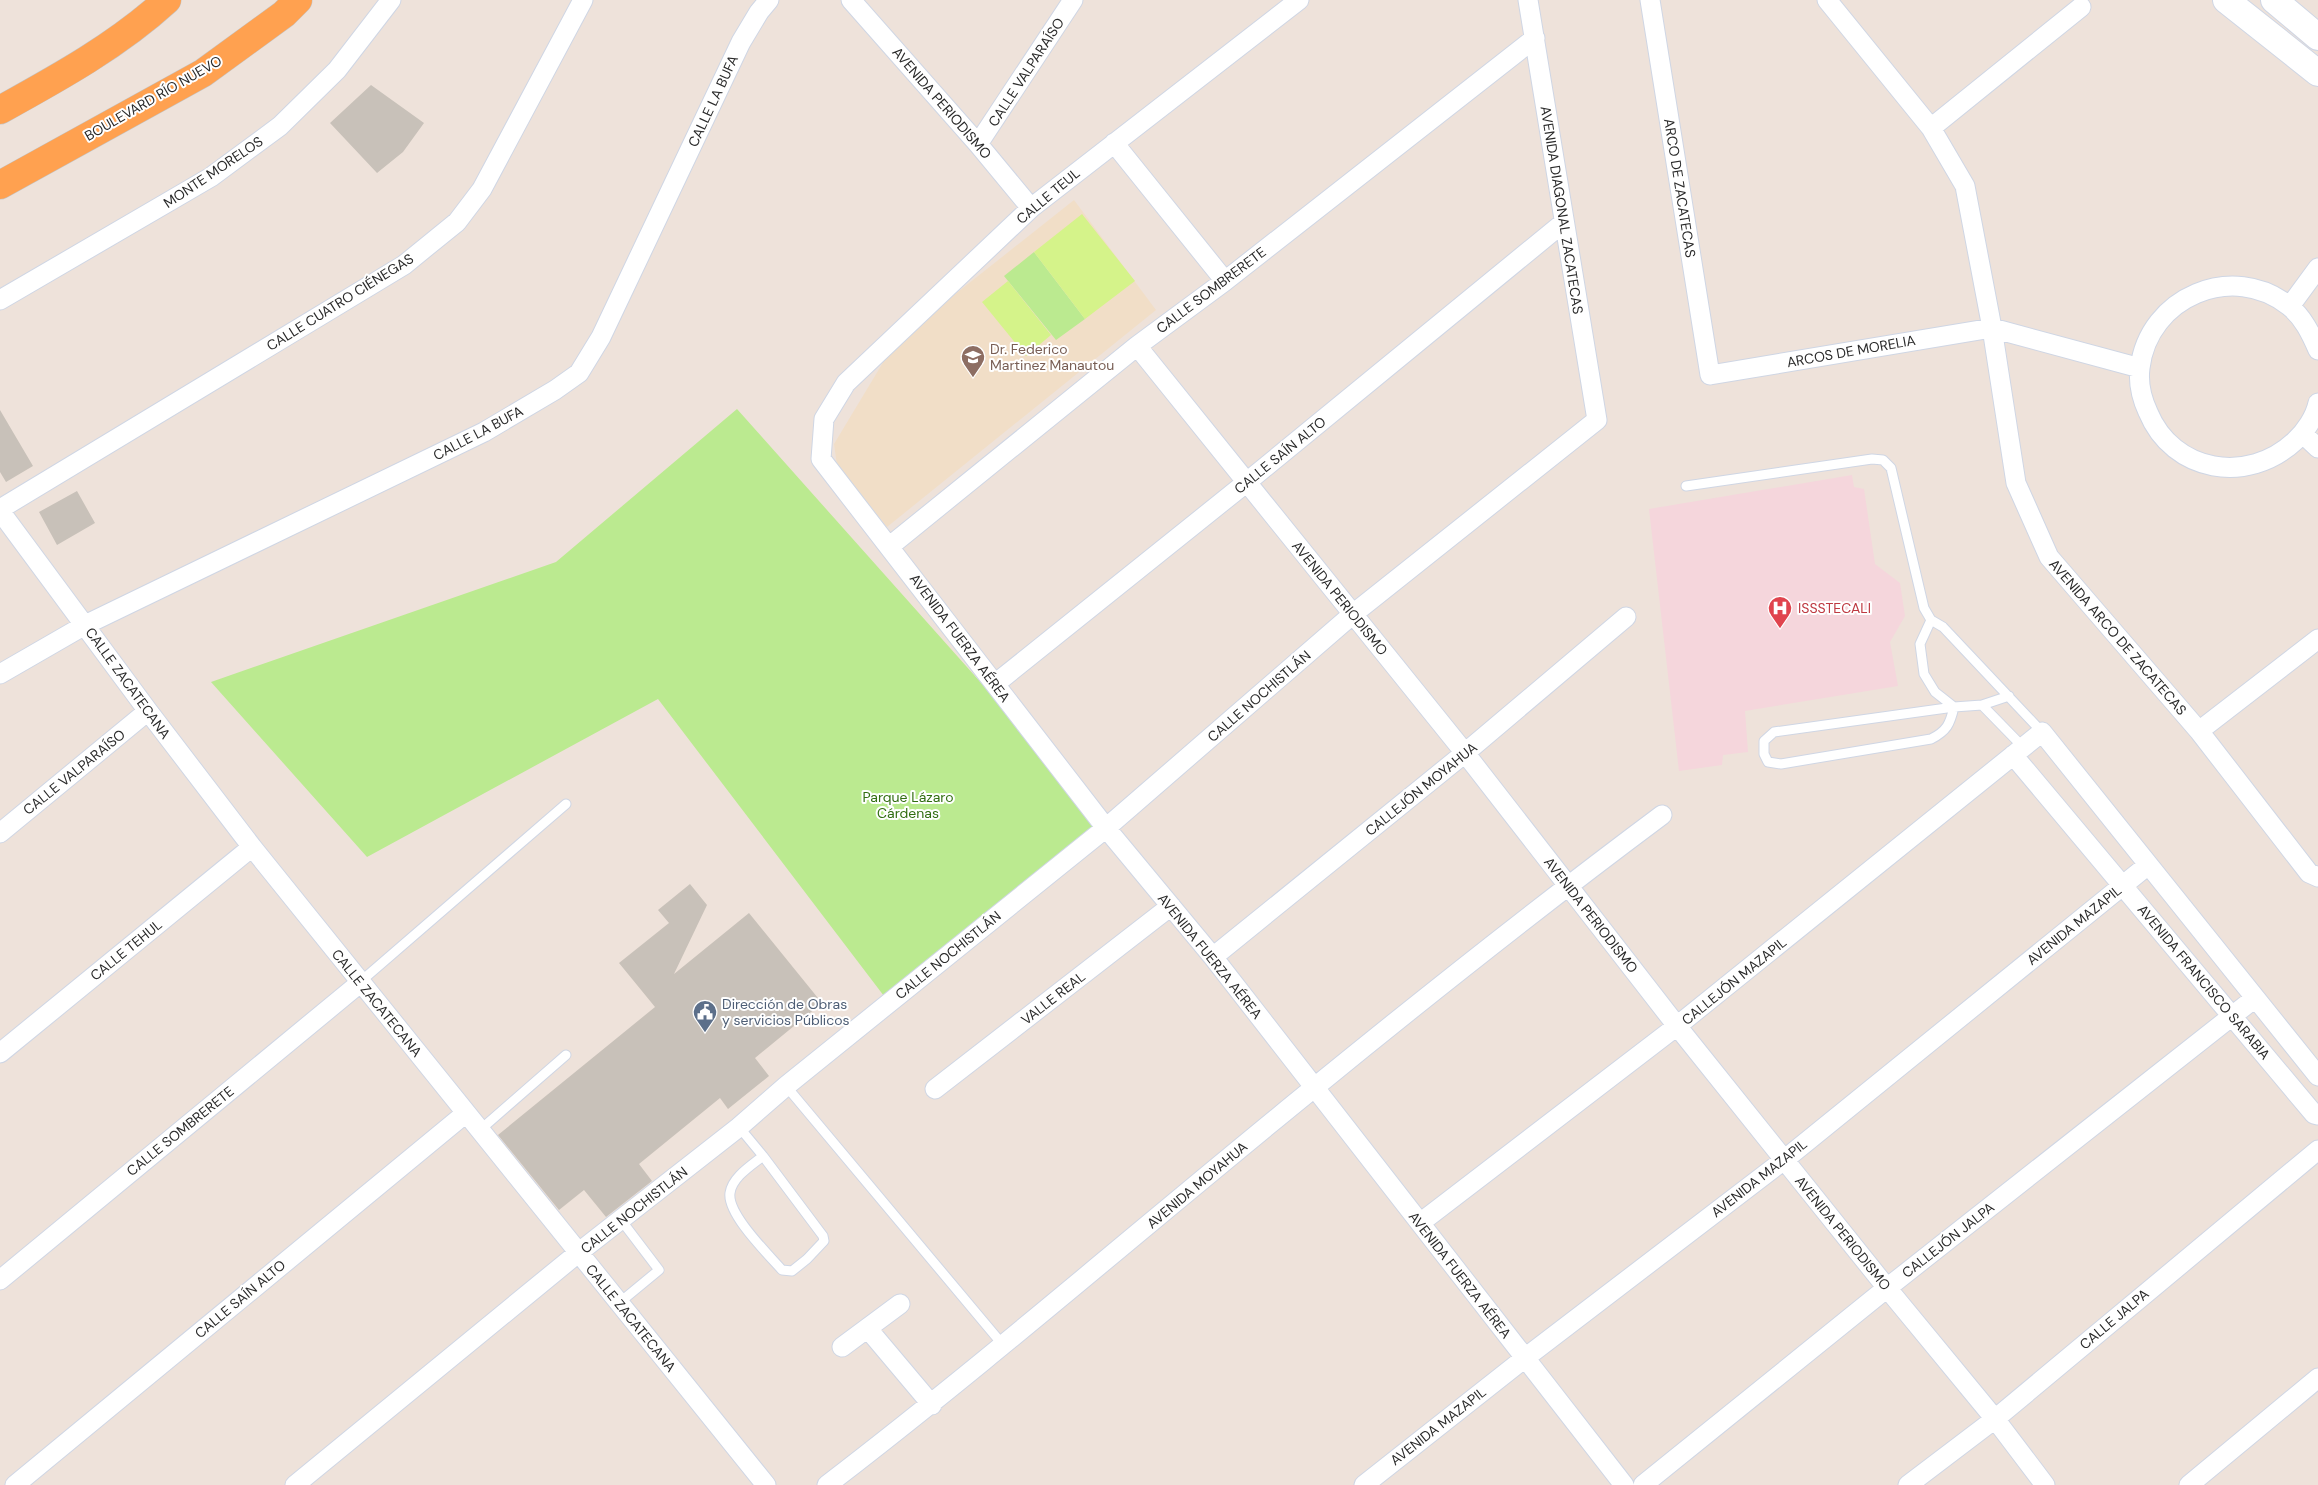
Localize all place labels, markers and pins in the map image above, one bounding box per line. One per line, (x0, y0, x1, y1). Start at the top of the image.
place label: Dr. Federico Martinez Manautou (990, 340, 1114, 374)
school or university icon: Dr. Federico Martinez Manautou (960, 344, 986, 378)
hospital icon: ISSSTECALI (1767, 595, 1793, 629)
place label: ISSSTECALI (1798, 599, 1871, 617)
place label: Dirección de Obras y servicios Públicos (722, 995, 850, 1029)
public building icon: Dirección de Obras y servicios Públicos (692, 999, 718, 1033)

